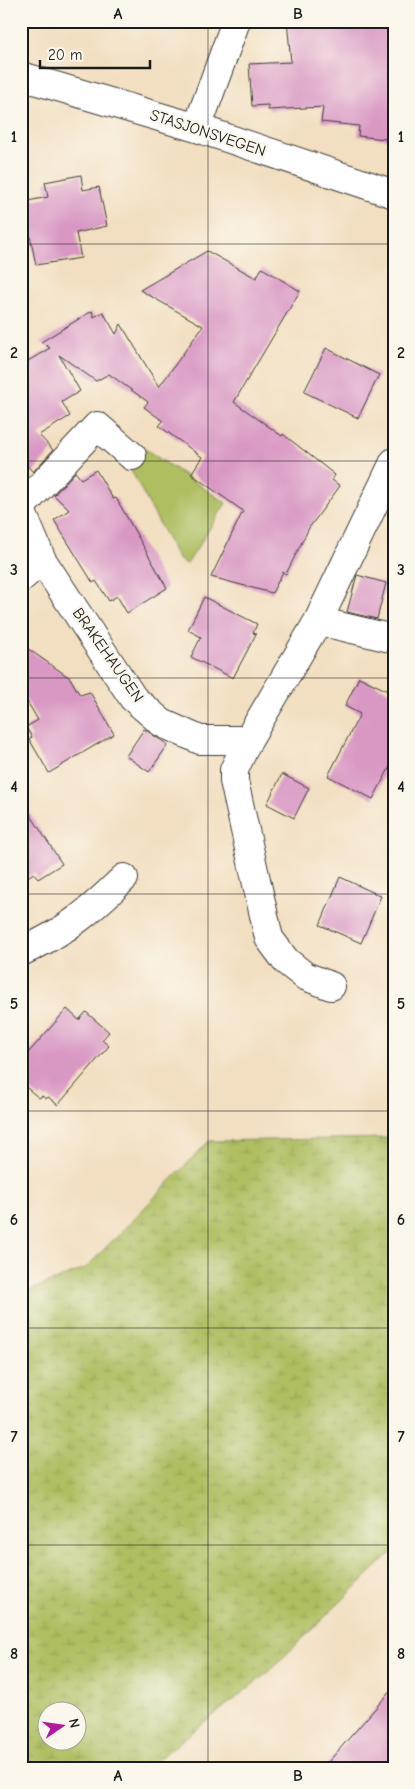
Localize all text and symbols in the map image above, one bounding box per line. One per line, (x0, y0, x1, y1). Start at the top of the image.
text: A (114, 5, 123, 23)
text: B (293, 5, 303, 23)
scale bar (40, 38, 150, 70)
text: 20 m (48, 46, 82, 64)
street label: STASJONSVEGEN (148, 106, 268, 160)
text: 1 (11, 128, 17, 146)
text: 1 (398, 128, 404, 146)
text: 2 (10, 344, 18, 362)
text: 2 (397, 344, 405, 362)
text: 3 (10, 561, 18, 579)
text: 3 (397, 561, 405, 579)
street label: BRAKEHAUGEN (69, 604, 147, 706)
text: 4 (10, 778, 18, 796)
text: 4 (397, 778, 405, 796)
text: 5 (10, 995, 18, 1013)
text: 5 (397, 995, 405, 1013)
text: 6 (10, 1211, 18, 1229)
text: 6 (397, 1211, 405, 1229)
text: 7 (10, 1428, 18, 1446)
text: 7 (397, 1428, 405, 1446)
text: 8 (10, 1645, 18, 1663)
text: 8 (397, 1645, 405, 1663)
north arrow (38, 1702, 88, 1752)
text: N (65, 1717, 83, 1730)
text: A (114, 1767, 123, 1785)
text: B (293, 1767, 303, 1785)

